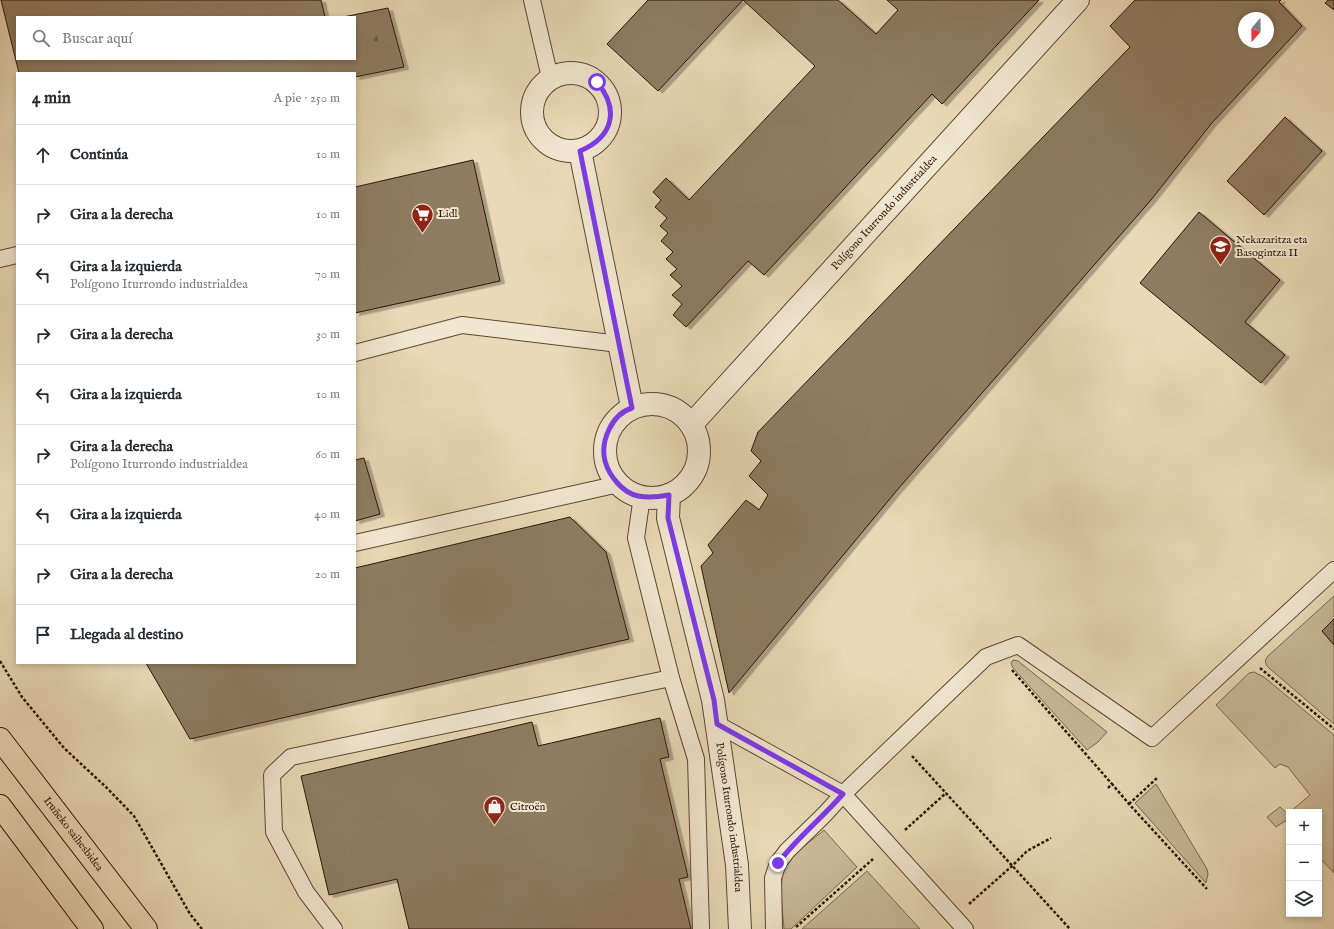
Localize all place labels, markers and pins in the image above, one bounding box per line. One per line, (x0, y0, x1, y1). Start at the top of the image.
supermarket icon: Lidl (409, 201, 435, 234)
place label: Lidl (438, 207, 458, 221)
school or university icon: Nekazaritza eta Basogintza II (1208, 233, 1234, 266)
place label: Nekazaritza eta Basogintza II (1236, 233, 1308, 260)
shop icon: Citroën (481, 794, 507, 827)
place label: Citroën (510, 800, 546, 814)

